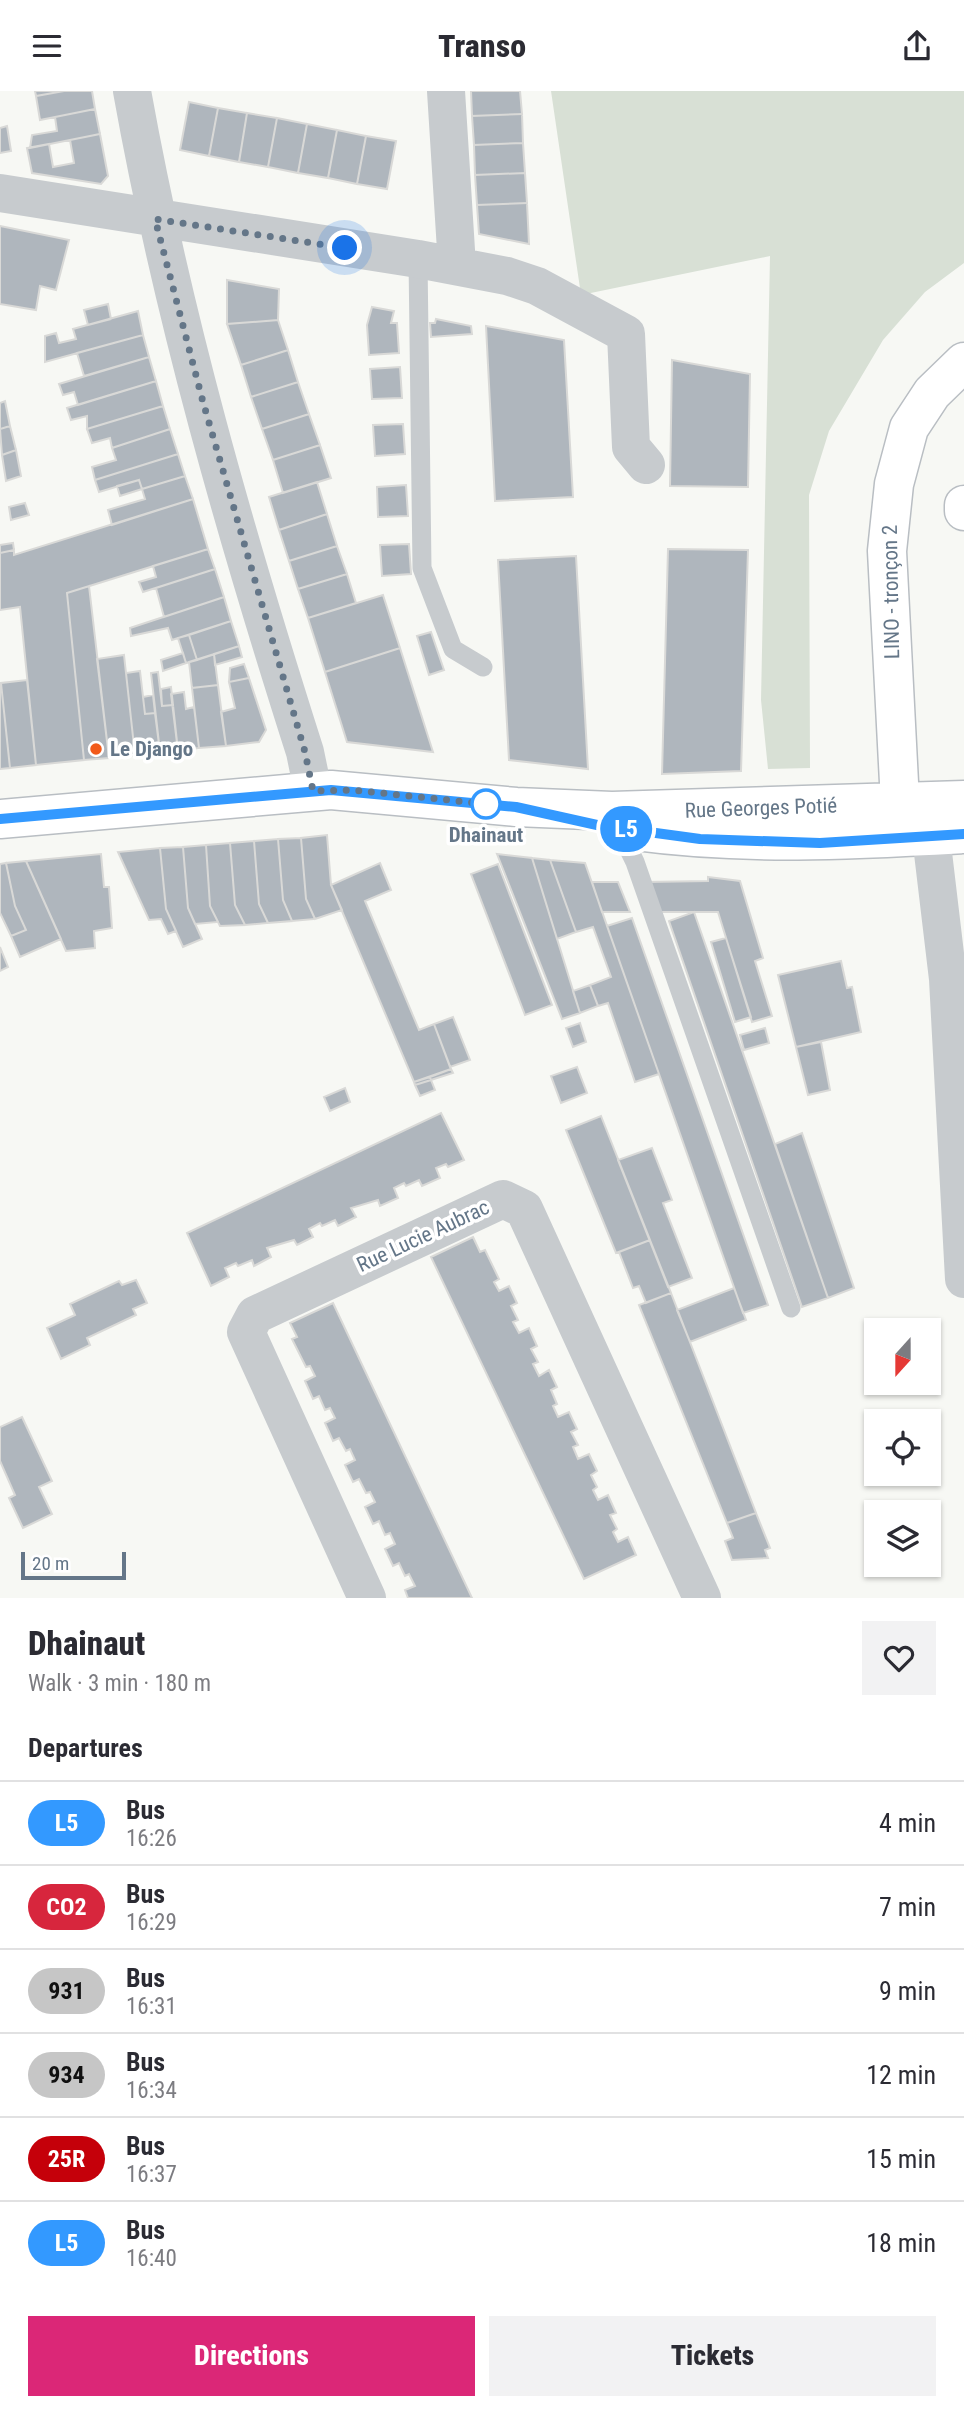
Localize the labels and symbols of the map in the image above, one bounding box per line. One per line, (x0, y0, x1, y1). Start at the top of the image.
your location (327, 230, 362, 265)
street label: LINO - tronçon 2 (878, 525, 904, 659)
place label: Le Django (110, 737, 193, 761)
marker: Le Django (88, 741, 104, 757)
marker: Dhainaut (471, 789, 501, 819)
street label: Rue Georges Potié (684, 793, 838, 823)
line badge: L5 (594, 806, 658, 852)
place label: Dhainaut (449, 823, 523, 847)
street label: Rue Lucie Aubrac (353, 1195, 493, 1277)
north arrow (864, 1318, 942, 1395)
scale bar (21, 1549, 126, 1581)

